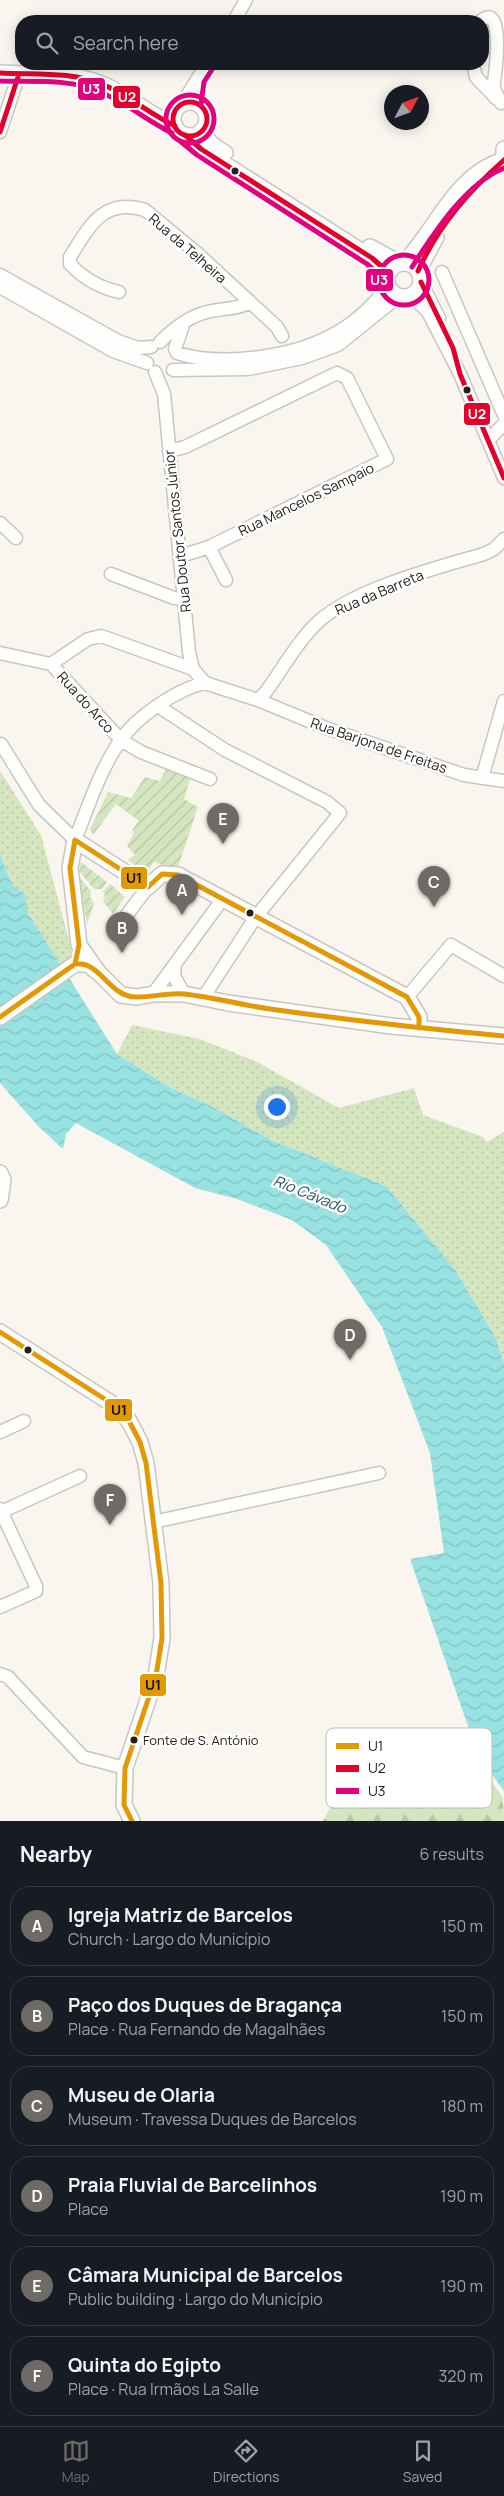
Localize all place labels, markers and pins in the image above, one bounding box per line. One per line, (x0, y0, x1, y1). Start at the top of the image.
unlabelled marker (230, 166, 240, 176)
unlabelled marker (462, 385, 472, 395)
pin: E (207, 803, 239, 844)
pin: C (418, 866, 450, 907)
pin: A (166, 874, 198, 915)
unlabelled marker (245, 908, 255, 918)
pin: B (106, 912, 138, 953)
pin: D (334, 1319, 366, 1360)
unlabelled marker (23, 1345, 33, 1355)
pin: F (94, 1484, 126, 1525)
place label: Fonte de S. António (143, 1731, 259, 1749)
marker: Fonte de S. António (129, 1735, 139, 1745)

